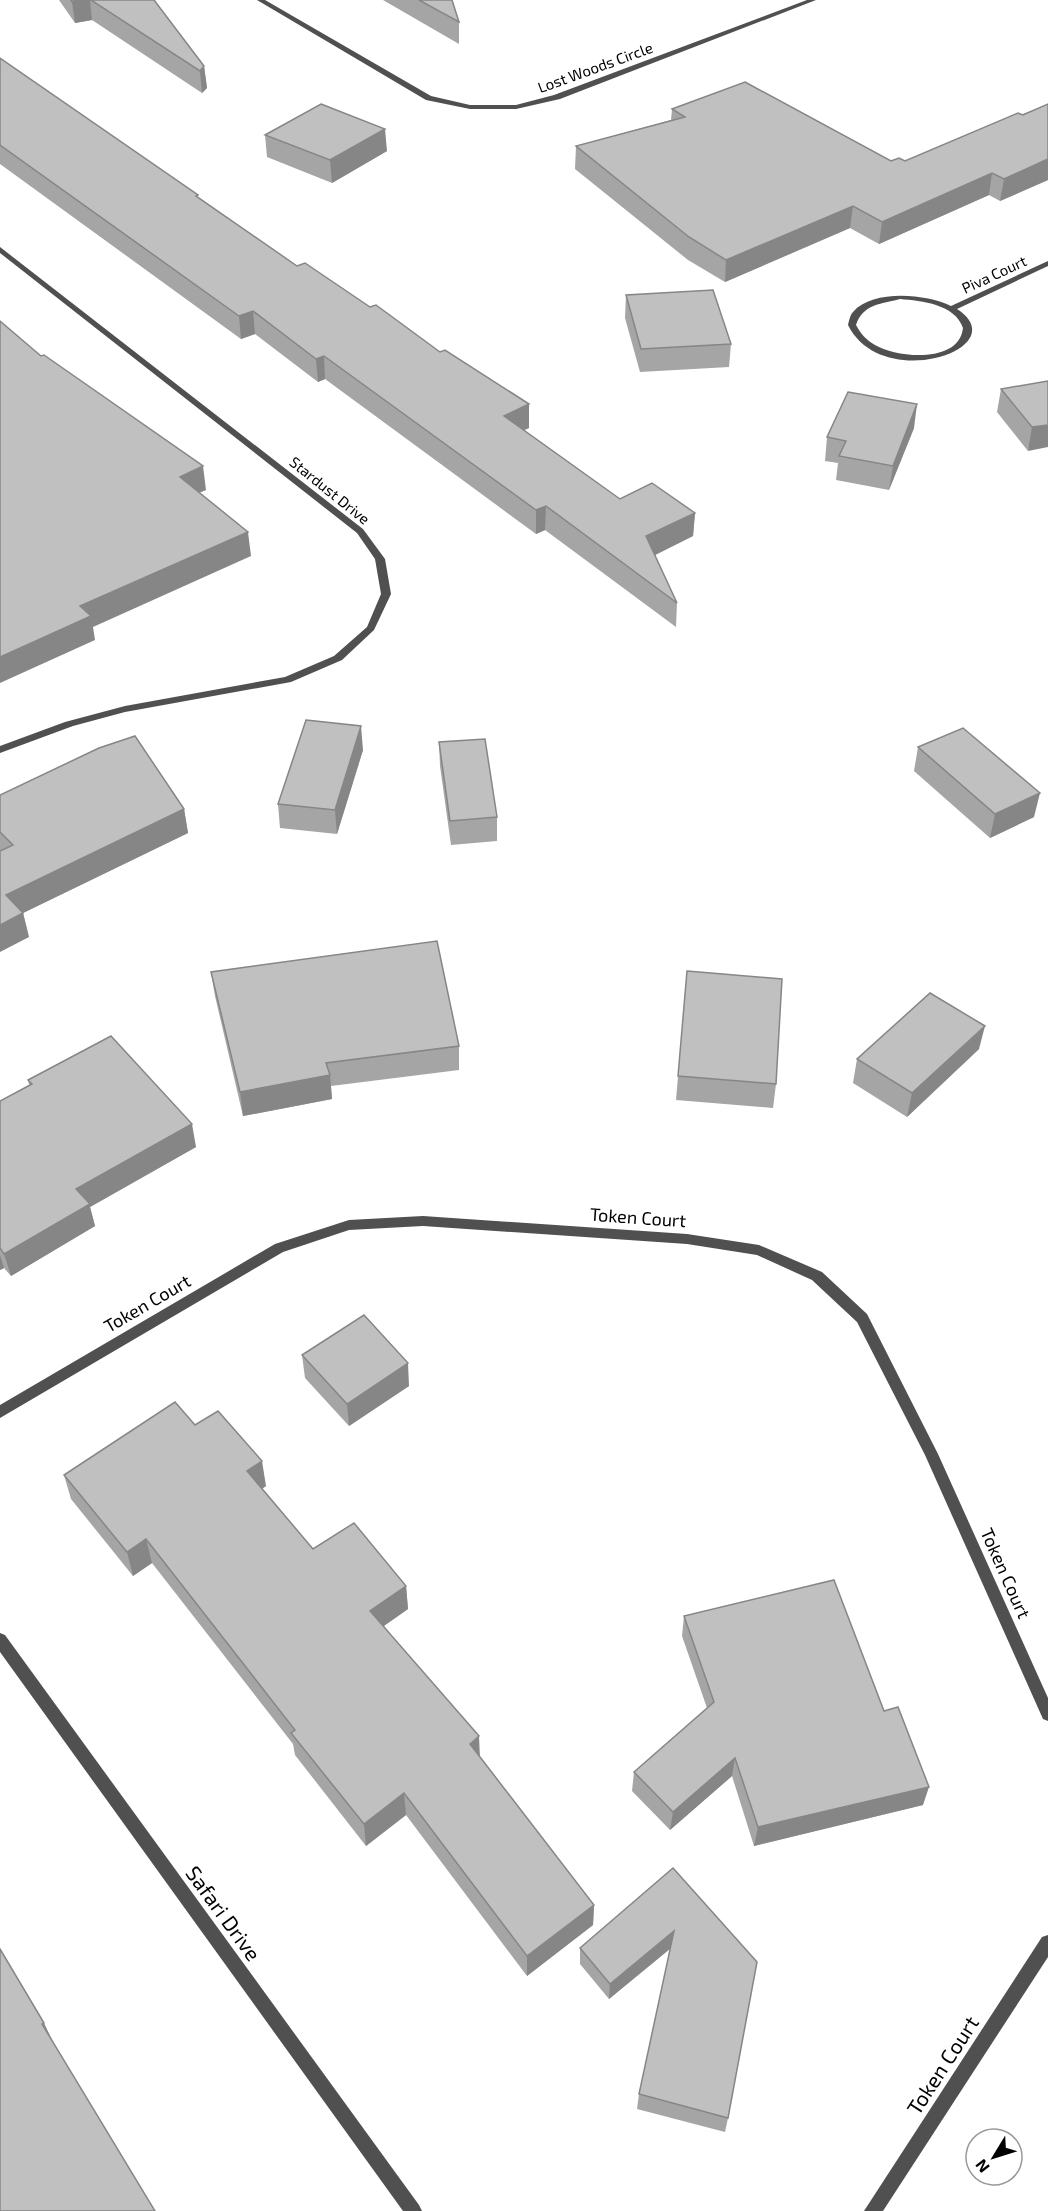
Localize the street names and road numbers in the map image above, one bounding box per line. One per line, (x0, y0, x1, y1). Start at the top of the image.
street label: Lost Woods Circle (535, 38, 655, 96)
street label: Piva Court (959, 251, 1029, 297)
street label: Stardust Drive (286, 452, 374, 528)
street label: Token Court (589, 1203, 687, 1231)
street label: Token Court (100, 1269, 194, 1337)
street label: Token Court (976, 1524, 1036, 1622)
street label: Safari Drive (181, 1861, 267, 1965)
street label: Token Court (901, 2011, 983, 2119)

